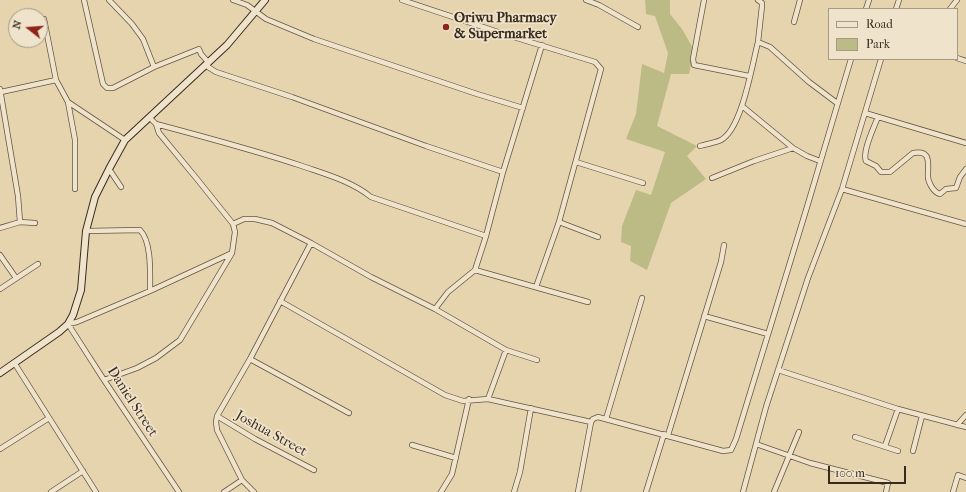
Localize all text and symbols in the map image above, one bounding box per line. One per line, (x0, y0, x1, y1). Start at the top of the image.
north arrow (8, 8, 48, 48)
legend (828, 8, 958, 60)
place label: Oriwu Pharmacy & Supermarket (454, 11, 557, 44)
text: Road (866, 17, 893, 31)
text: N (10, 19, 24, 31)
marker: Oriwu Pharmacy & Supermarket (441, 22, 451, 32)
text: Park (866, 37, 890, 51)
street label: Daniel Street (103, 364, 161, 440)
street label: Joshua Street (232, 407, 310, 461)
scale bar (830, 458, 908, 484)
text: 100 m (835, 466, 865, 480)

